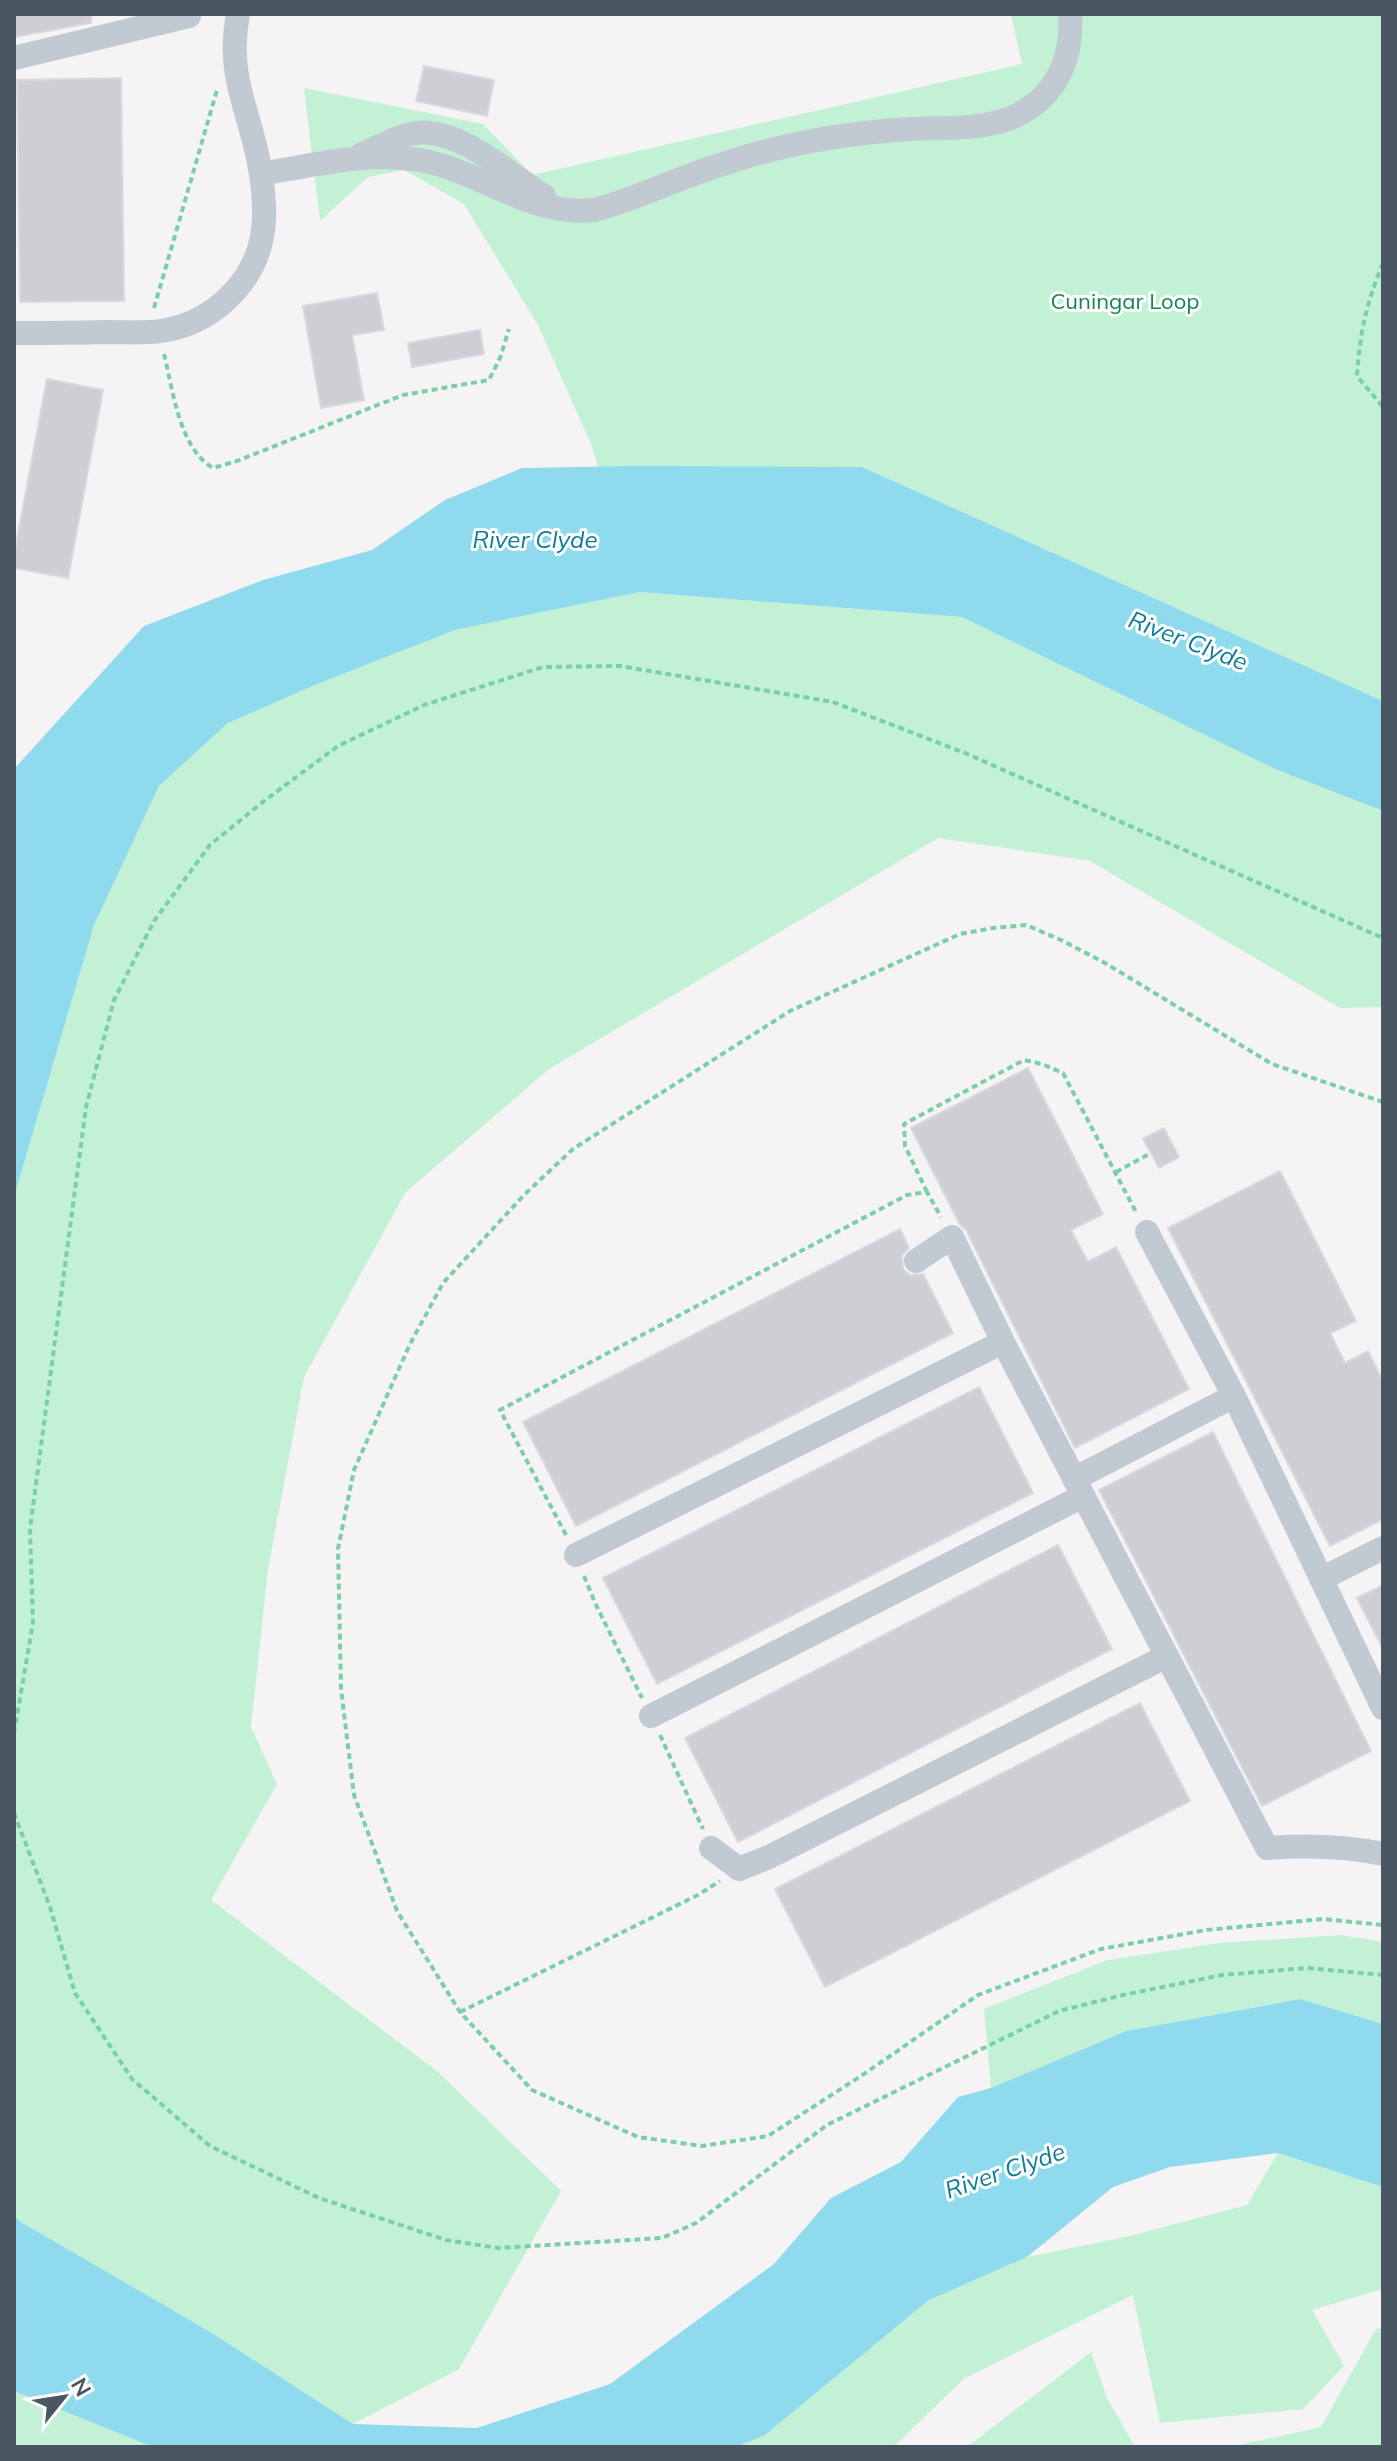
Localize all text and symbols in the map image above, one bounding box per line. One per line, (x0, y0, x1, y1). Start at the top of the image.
park label: Cuningar Loop (1051, 287, 1199, 315)
water label: River Clyde (472, 524, 598, 554)
water label: River Clyde (1125, 604, 1252, 676)
water label: River Clyde (941, 2136, 1069, 2205)
north arrow (24, 2357, 104, 2437)
text: N (65, 2373, 98, 2401)

